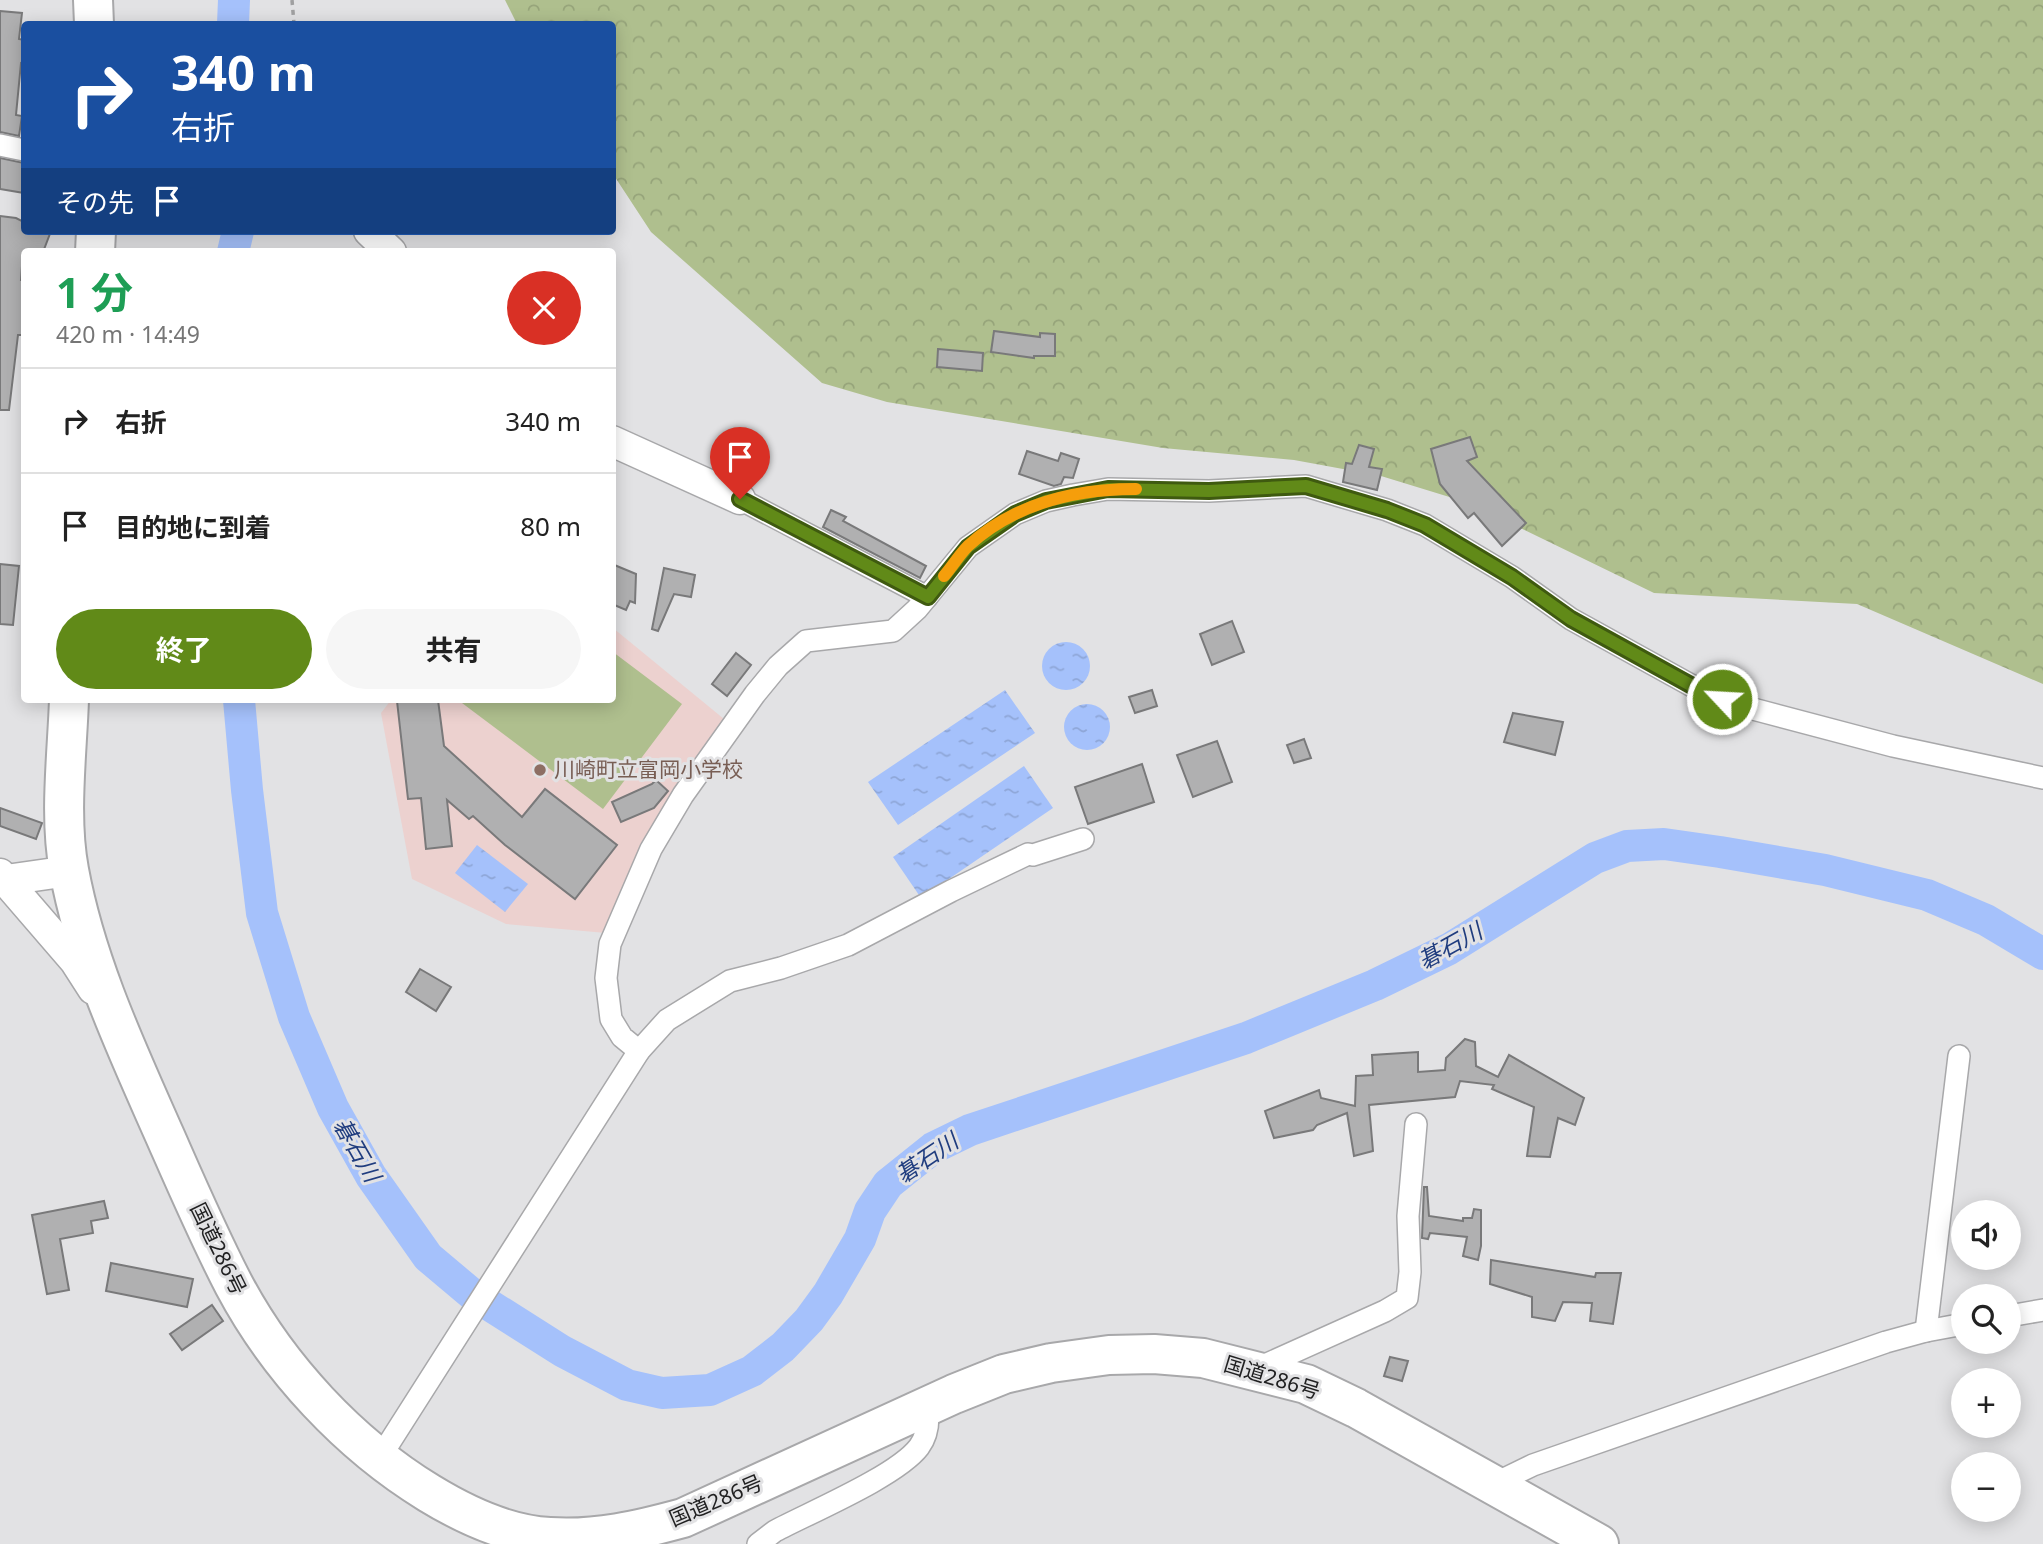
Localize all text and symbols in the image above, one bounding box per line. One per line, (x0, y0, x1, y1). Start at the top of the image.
text: 340 m (171, 39, 316, 105)
icon: right (56, 49, 147, 140)
text: 右折 (171, 105, 235, 148)
icon: arrive (148, 182, 186, 220)
text: その先 (56, 184, 134, 220)
text: 1 分 (56, 263, 133, 320)
button: close (507, 271, 581, 345)
text: 420 m · 14:49 (56, 318, 200, 350)
icon: right (56, 402, 94, 440)
text: 340 m (505, 403, 581, 439)
text: 右折 (115, 404, 167, 440)
pin (710, 427, 770, 499)
icon: arrive (721, 438, 759, 476)
icon: arrive (56, 507, 94, 545)
text: 80 m (520, 508, 581, 544)
text: 目的地に到着 (115, 509, 271, 545)
button: 終了 (56, 609, 312, 689)
button: 共有 (326, 609, 581, 689)
position arrow (1685, 662, 1759, 736)
place label: 川崎町立富岡小学校 (554, 755, 743, 783)
marker: 川崎町立富岡小学校 (532, 762, 548, 778)
water label: 碁石川 (1412, 913, 1490, 976)
water label: 碁石川 (327, 1112, 390, 1190)
water label: 碁石川 (889, 1123, 966, 1190)
street label: 国道286号 (185, 1198, 253, 1299)
map controls (1951, 1200, 2021, 1522)
button: sound (1951, 1200, 2021, 1270)
button: search (1951, 1284, 2021, 1354)
street label: 国道286号 (1221, 1349, 1324, 1405)
button: + (1951, 1368, 2021, 1438)
button: − (1951, 1452, 2021, 1522)
street label: 国道286号 (665, 1468, 767, 1532)

